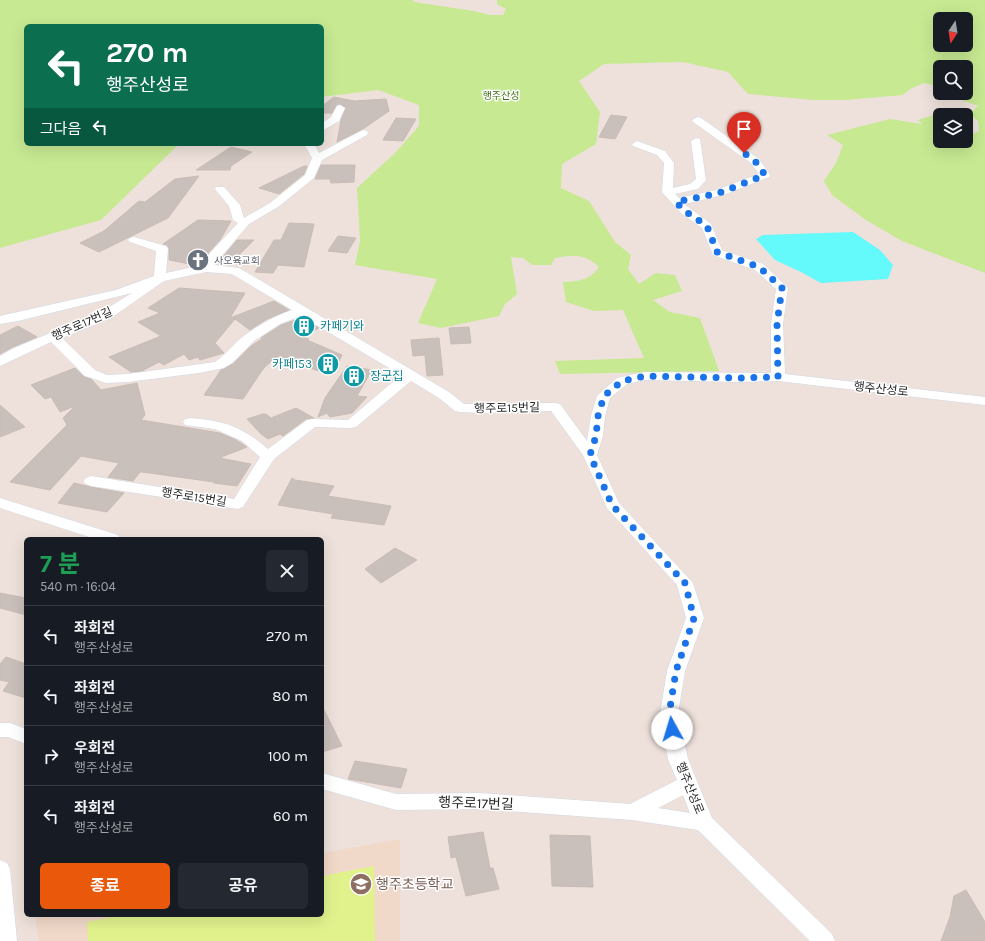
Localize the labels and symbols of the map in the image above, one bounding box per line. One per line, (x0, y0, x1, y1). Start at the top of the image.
north arrow (933, 12, 973, 52)
park label: 행주산성 (483, 90, 519, 102)
pin (727, 112, 761, 153)
church icon: 사오육교회 (185, 247, 211, 273)
place label: 사오육교회 (214, 255, 260, 267)
street label: 행주로17번길 (50, 304, 114, 344)
building icon: 카페기와 (291, 313, 317, 339)
place label: 카페기와 (320, 319, 364, 333)
building icon: 카페153 (315, 351, 341, 377)
place label: 카페153 (272, 357, 312, 371)
building icon: 장군집 (341, 363, 367, 389)
place label: 장군집 (370, 369, 403, 383)
street label: 행주산성로 (853, 379, 909, 399)
street label: 행주로15번길 (474, 400, 540, 416)
street label: 행주로15번길 (160, 485, 228, 509)
position arrow (651, 708, 693, 750)
street label: 행주산성로 (673, 760, 707, 816)
street label: 행주로17번길 (438, 794, 514, 813)
school or university icon: 행주초등학교 (348, 871, 374, 897)
place label: 행주초등학교 (376, 876, 453, 893)

